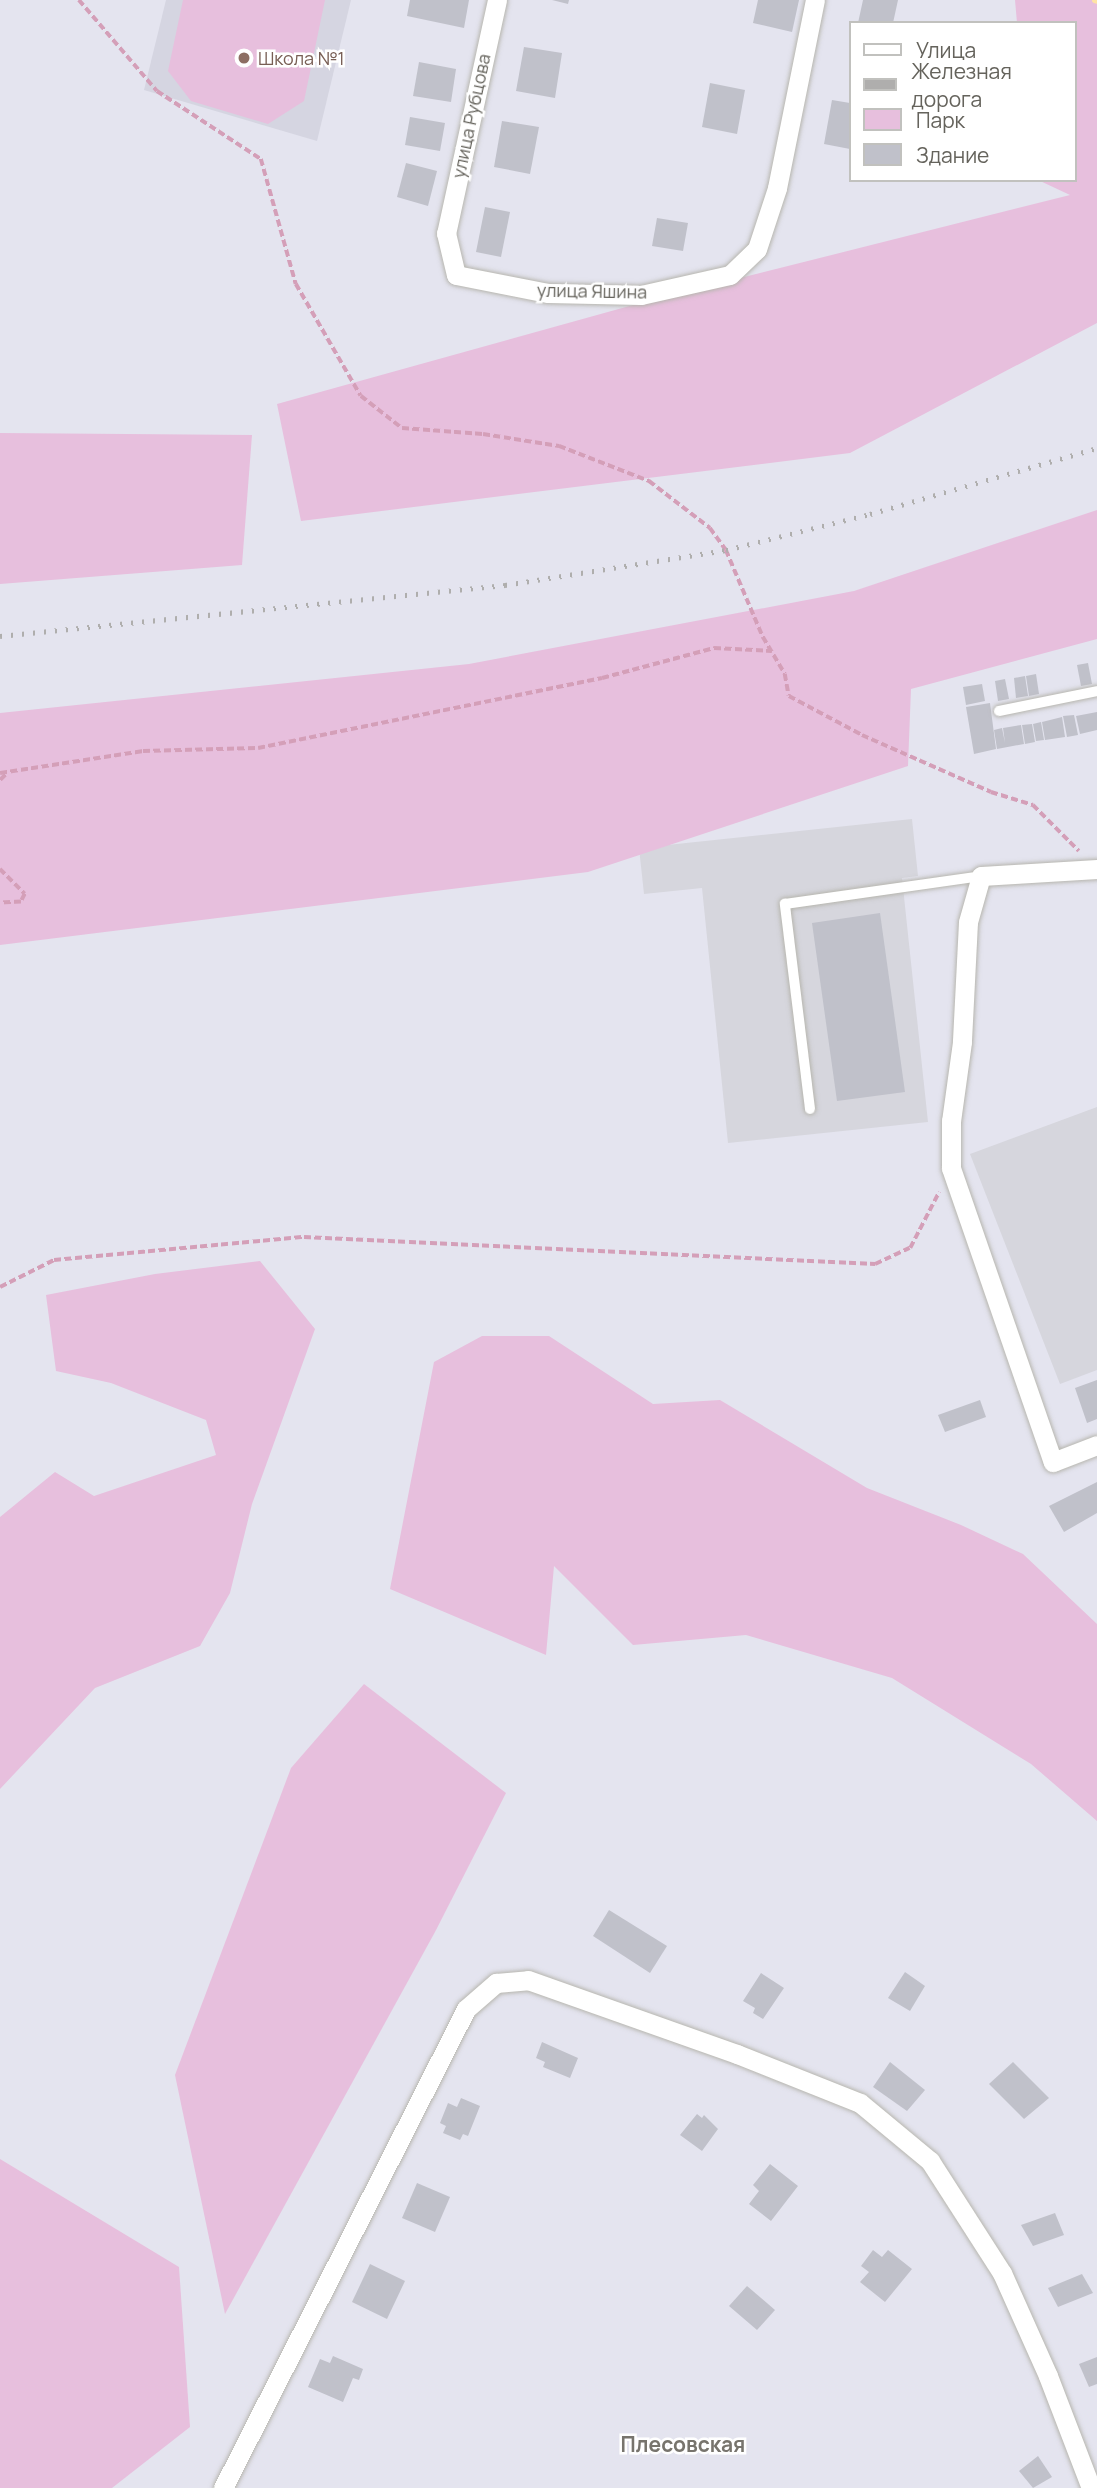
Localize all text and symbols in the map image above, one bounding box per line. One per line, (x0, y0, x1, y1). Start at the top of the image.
legend (848, 21, 1076, 182)
text: Улица (916, 36, 976, 64)
place label: Школа №1 (258, 47, 345, 69)
marker: Школа №1 (236, 50, 252, 66)
street label: улица Рубцова (447, 52, 495, 180)
text: Железная дорога (911, 57, 1012, 113)
text: Парк (916, 106, 965, 134)
text: Здание (916, 141, 989, 169)
street label: улица Яшина (537, 279, 647, 303)
district label: Плесовская (621, 2431, 745, 2457)

